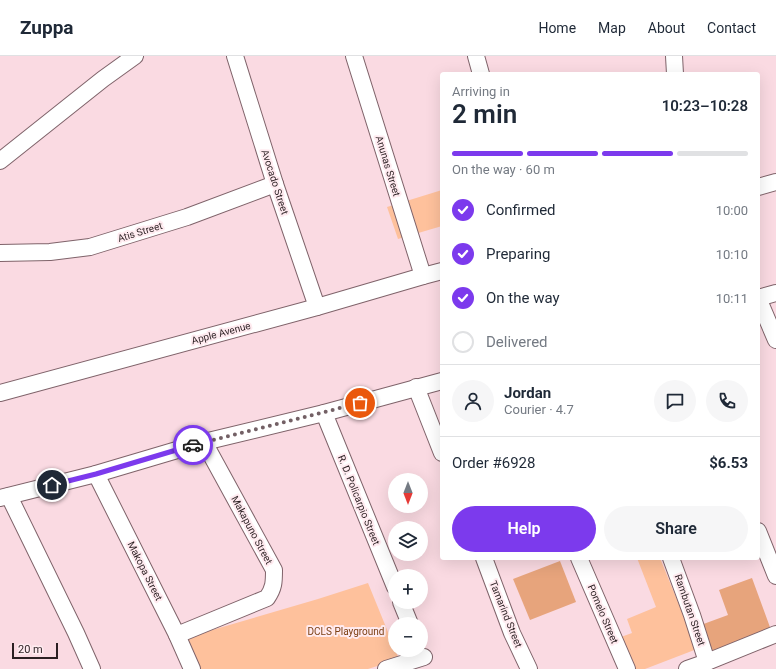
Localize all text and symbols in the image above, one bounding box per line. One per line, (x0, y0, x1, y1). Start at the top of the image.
text: Zuppa (20, 16, 74, 39)
text: Home (538, 20, 576, 36)
text: Map (598, 20, 626, 36)
text: About (648, 20, 685, 36)
text: Contact (707, 20, 756, 36)
text: Arriving in (452, 84, 510, 99)
text: 10:23–10:28 (662, 97, 748, 115)
text: 2 min (452, 99, 517, 129)
street label: Anunas Street (374, 134, 402, 198)
street label: Avocado Street (259, 148, 291, 216)
text: On the way · 60 m (452, 162, 555, 177)
icon: check (452, 199, 474, 221)
text: Confirmed (486, 201, 556, 219)
text: 10:00 (716, 203, 748, 218)
street label: Atis Street (116, 220, 164, 244)
icon: check (452, 243, 474, 265)
text: Preparing (486, 245, 550, 263)
text: 10:10 (716, 247, 748, 262)
icon: check (452, 287, 474, 309)
text: On the way (486, 289, 560, 307)
text: 10:11 (716, 291, 748, 306)
street label: Apple Avenue (190, 320, 252, 346)
text: Delivered (486, 333, 548, 351)
button: person (452, 380, 494, 422)
button: chat (654, 380, 696, 422)
button: phone (706, 380, 748, 422)
text: Jordan (504, 384, 551, 402)
pin (343, 386, 377, 420)
icon: bag (349, 392, 371, 414)
text: Courier · 4.7 (504, 402, 574, 417)
courier (173, 425, 213, 465)
icon: car (182, 434, 204, 456)
street label: R. D. Policarpio Street (336, 453, 382, 547)
text: Order #6928 (452, 454, 535, 472)
text: $6.53 (709, 454, 748, 472)
pin (35, 468, 69, 502)
north arrow (388, 473, 428, 513)
map controls (388, 473, 428, 657)
icon: home (41, 474, 63, 496)
street label: Makapuno Street (229, 494, 275, 566)
button: Help (452, 506, 596, 552)
button: Share (604, 506, 748, 552)
button: layers (388, 521, 428, 561)
street label: Makopa Street (125, 540, 165, 602)
button: + (388, 569, 428, 609)
street label: Rambutan Street (673, 573, 707, 647)
street label: Tamarind Street (488, 579, 524, 649)
street label: Pomelo Street (586, 583, 620, 645)
button: − (388, 617, 428, 657)
park label: DCLS Playground (308, 626, 384, 637)
scale bar (12, 641, 58, 660)
text: 20 m (18, 643, 43, 656)

